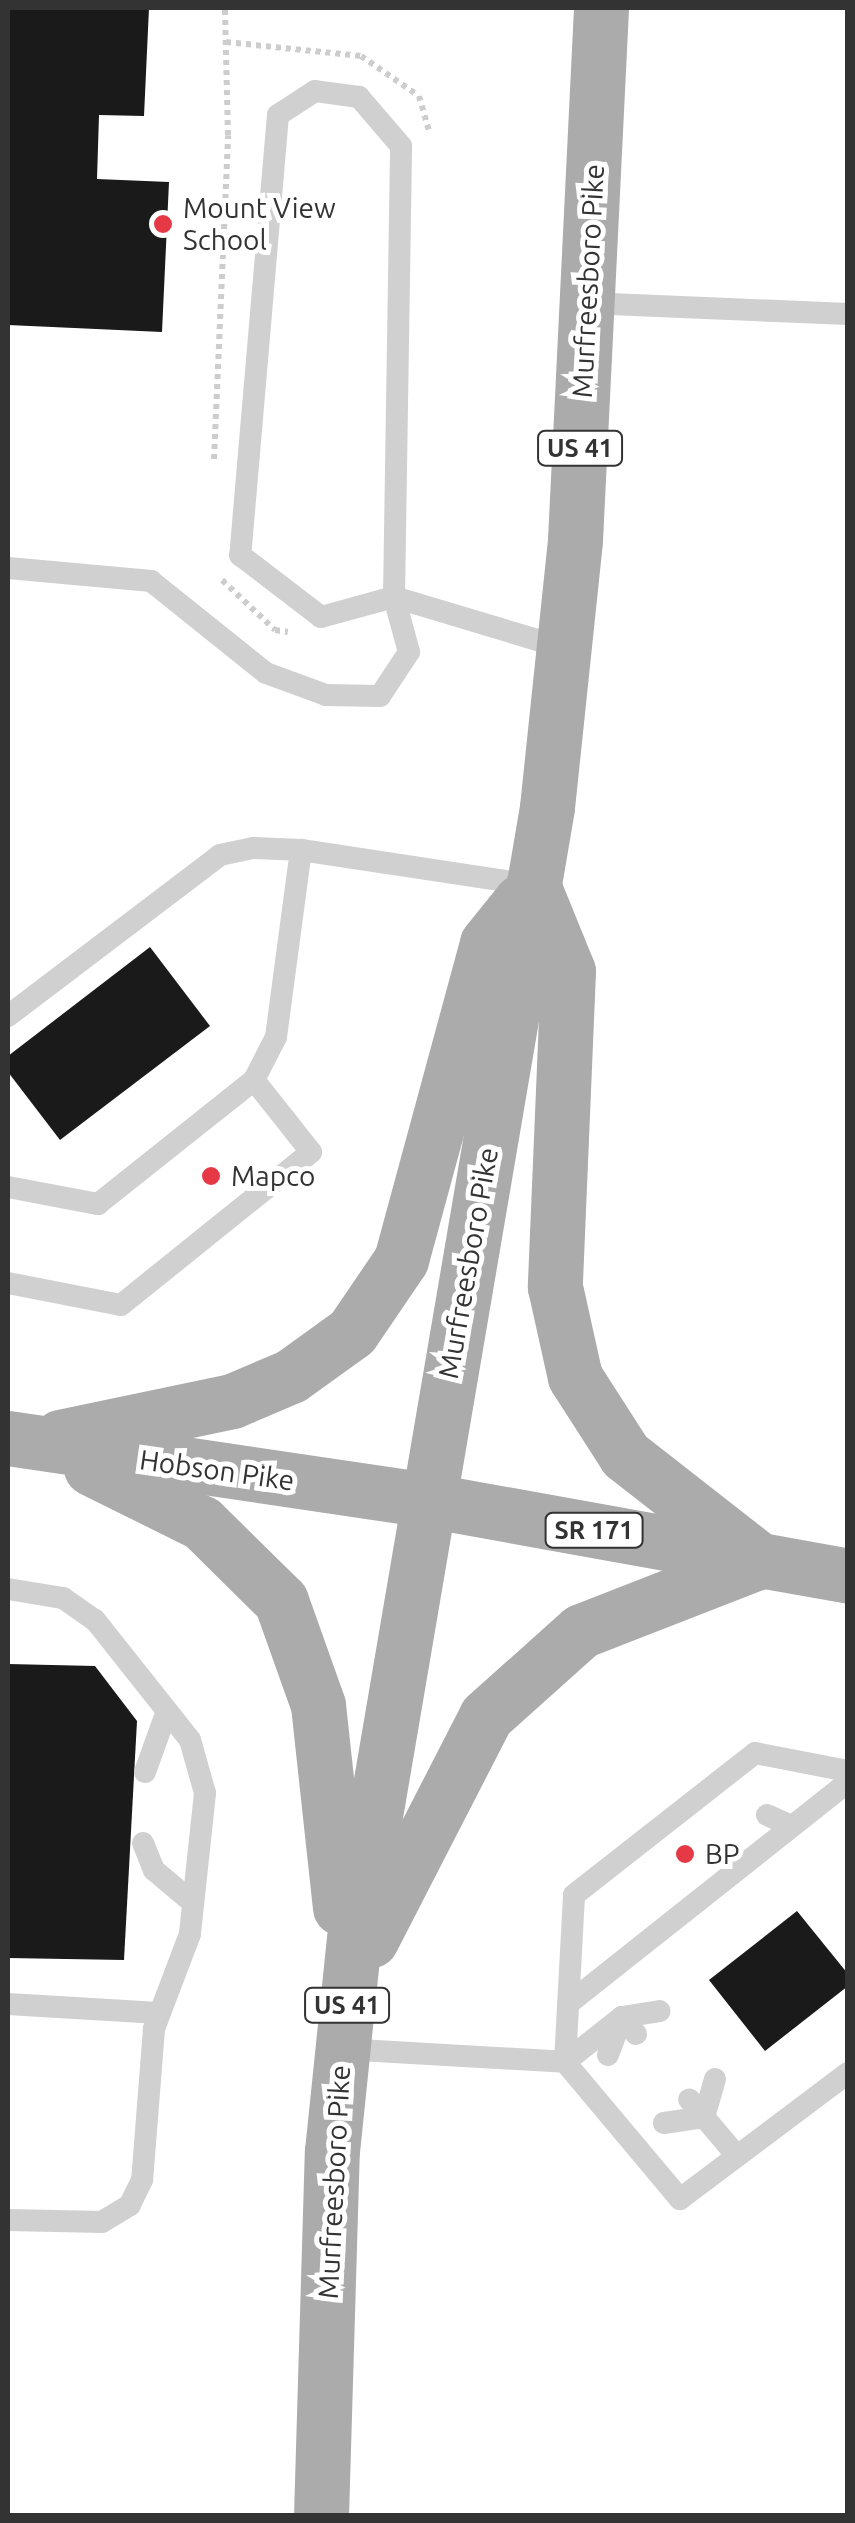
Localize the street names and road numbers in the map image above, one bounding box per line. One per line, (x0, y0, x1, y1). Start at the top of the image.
street label: Murfreesboro Pike (565, 163, 611, 399)
road number: US 41 (535, 428, 625, 468)
street label: Murfreesboro Pike (431, 1145, 505, 1381)
street label: Hobson Pike (137, 1443, 297, 1497)
road number: SR 171 (544, 1510, 644, 1550)
road number: US 41 (302, 1985, 392, 2025)
street label: Murfreesboro Pike (311, 2064, 357, 2300)

